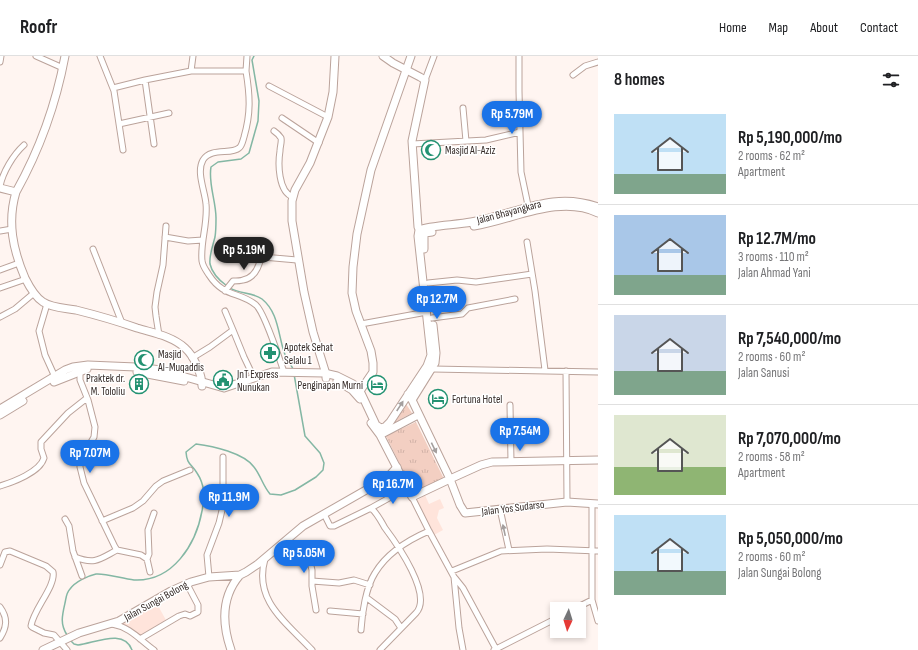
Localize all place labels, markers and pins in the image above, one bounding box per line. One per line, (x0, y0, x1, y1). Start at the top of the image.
pin: Rp 5.79M (471, 101, 553, 135)
mosque icon: Masjid Al-Aziz (420, 139, 442, 161)
place label: Masjid Al-Aziz (445, 144, 496, 157)
pin: Rp 5.19M (203, 237, 285, 271)
pin: Rp 12.7M (396, 286, 478, 320)
place label: Apotek Sehat Selalu 1 (283, 341, 334, 367)
pharmacy icon: Apotek Sehat Selalu 1 (259, 342, 281, 364)
place label: Masjid Al-Muqaddis (157, 348, 204, 374)
mosque icon: Masjid Al-Muqaddis (133, 349, 155, 371)
place label: JnT Express Nunukan (236, 368, 279, 394)
public building icon: JnT Express Nunukan (212, 369, 234, 391)
place label: Praktek dr. M. Tololiu (86, 372, 125, 398)
building icon: Praktek dr. M. Tololiu (128, 373, 150, 395)
hotel icon: Penginapan Murni (366, 374, 388, 396)
place label: Penginapan Murni (298, 379, 363, 392)
hotel icon: Fortuna Hotel (427, 388, 449, 410)
place label: Fortuna Hotel (452, 393, 502, 406)
pin: Rp 7.54M (479, 418, 561, 452)
pin: Rp 7.07M (49, 440, 131, 474)
pin: Rp 16.7M (352, 471, 434, 505)
pin: Rp 11.9M (188, 484, 270, 518)
pin: Rp 5.05M (263, 540, 345, 574)

